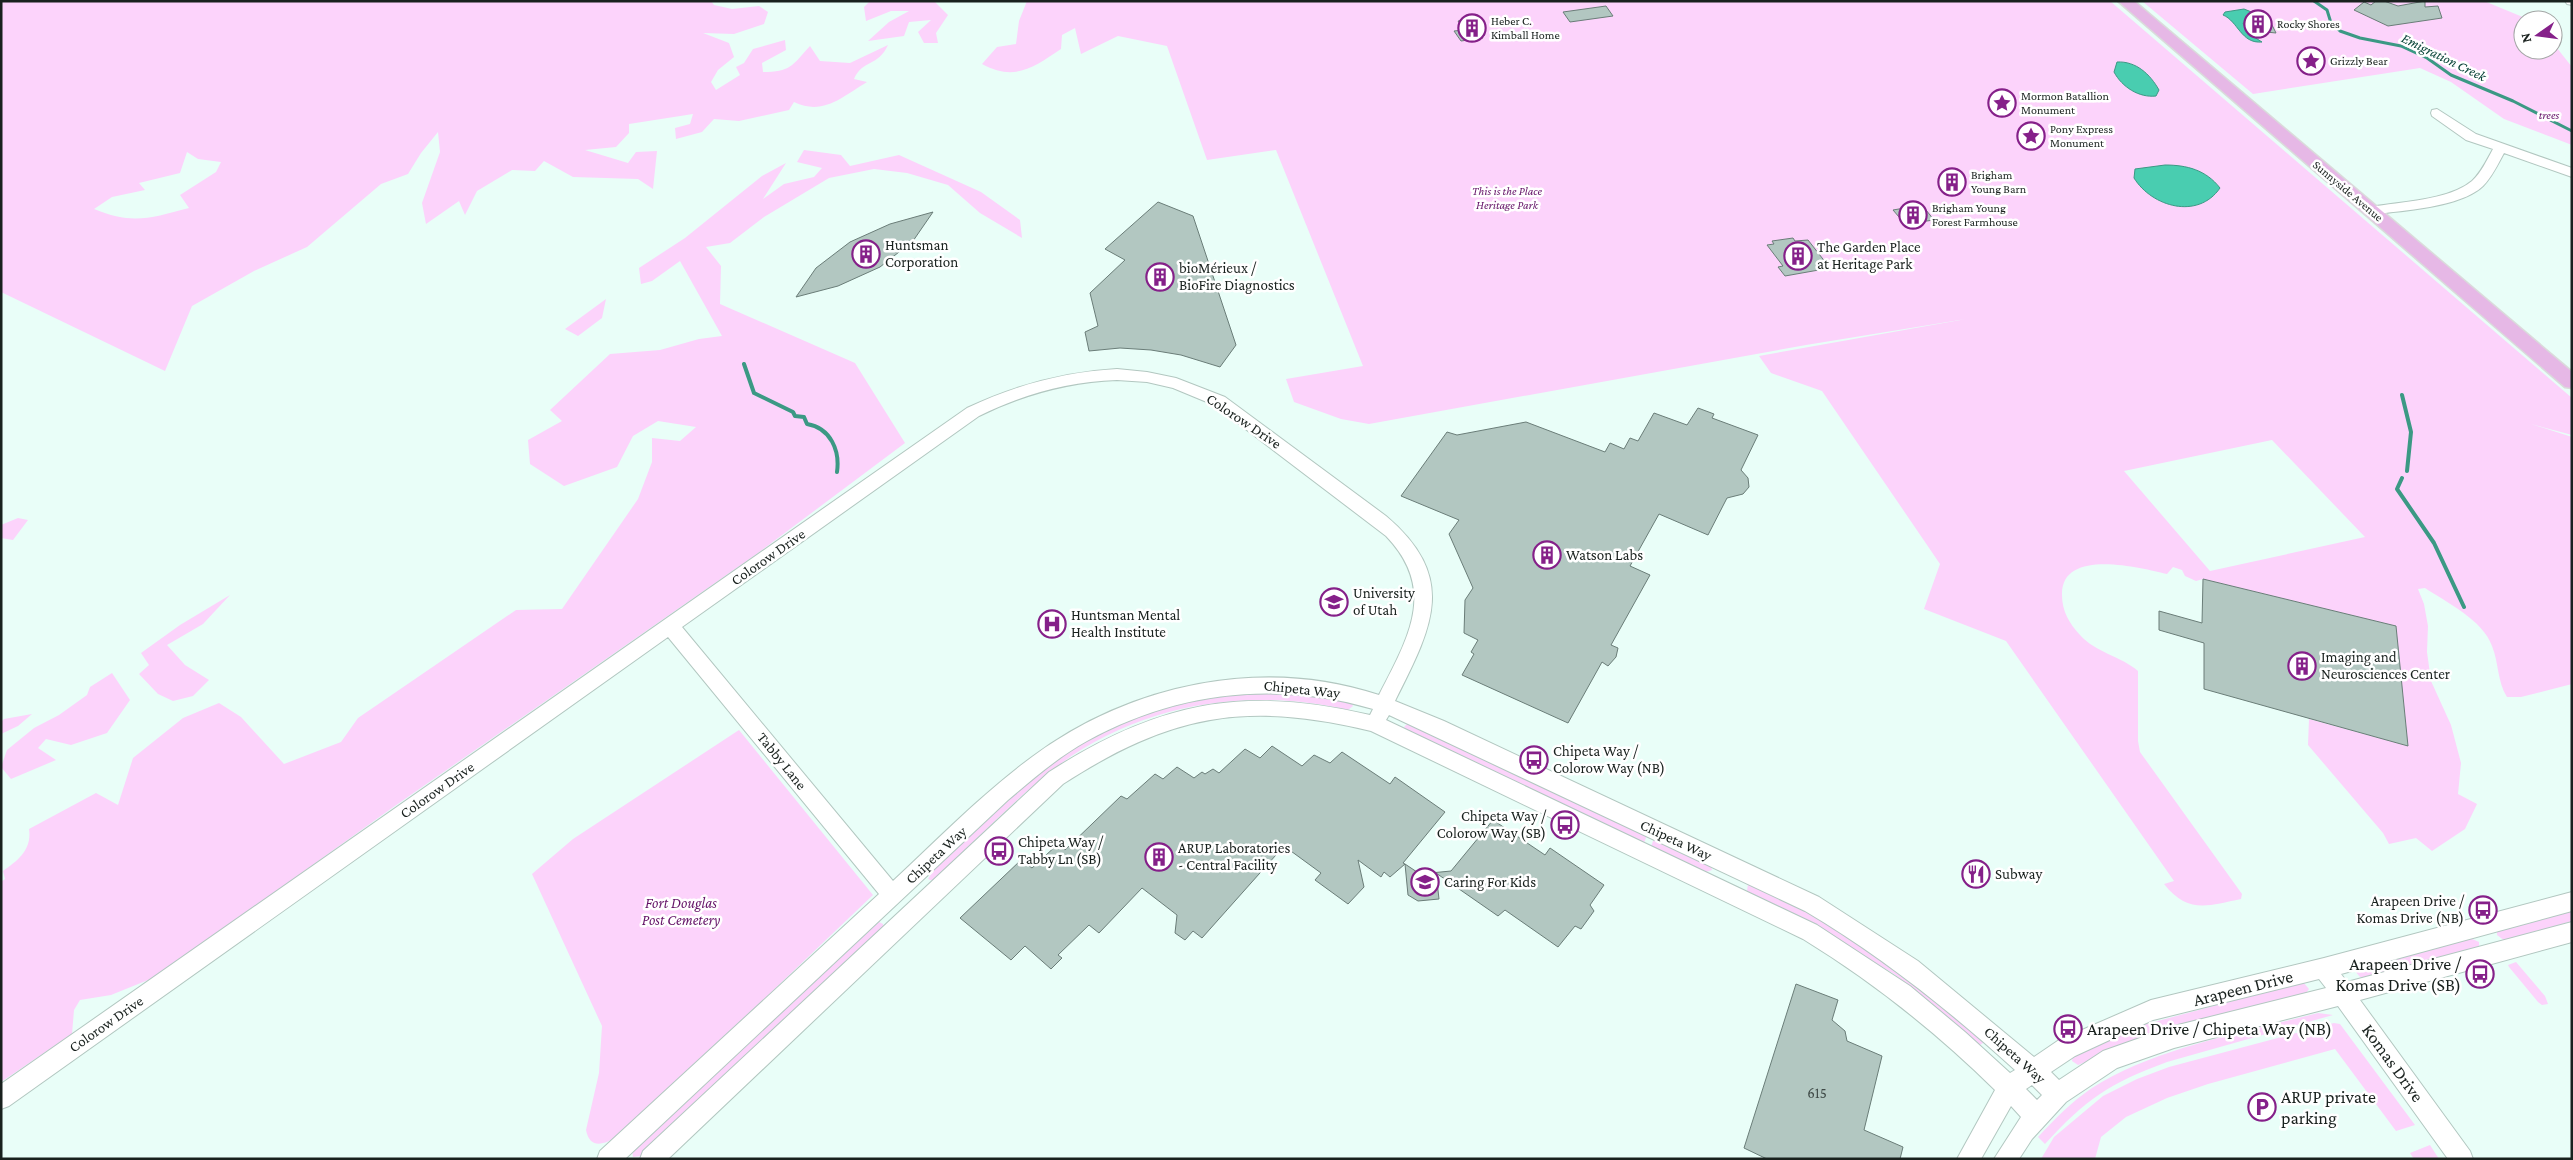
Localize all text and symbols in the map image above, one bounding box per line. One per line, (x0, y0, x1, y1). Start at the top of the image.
building icon: Rocky Shores (2243, 9, 2273, 39)
north arrow (2513, 10, 2563, 60)
building icon: Heber C. Kimball Home (1457, 13, 1487, 43)
place label: Heber C. Kimball Home (1491, 14, 1560, 42)
place label: Rocky Shores (2277, 17, 2340, 31)
water label: Emigration Creek (2399, 30, 2490, 85)
text: N (2516, 31, 2534, 45)
place icon: Grizzly Bear (2296, 46, 2326, 76)
place label: Grizzly Bear (2330, 54, 2388, 68)
place icon: Mormon Batallion Monument (1987, 88, 2017, 118)
place label: Mormon Batallion Monument (2021, 89, 2109, 117)
park label: trees (2539, 108, 2559, 122)
place icon: Pony Express Monument (2016, 121, 2046, 151)
place label: Pony Express Monument (2050, 122, 2113, 150)
street label: Sunnyside Avenue (2310, 158, 2386, 224)
building icon: Brigham Young Barn (1937, 167, 1967, 197)
place label: Brigham Young Barn (1971, 168, 2027, 196)
park label: This is the Place Heritage Park (1472, 184, 1543, 212)
building icon: Brigham Young Forest Farmhouse (1898, 200, 1928, 230)
place label: Brigham Young Forest Farmhouse (1932, 201, 2018, 229)
place label: Huntsman Corporation (885, 237, 958, 271)
building icon: Huntsman Corporation (851, 239, 881, 269)
place label: The Garden Place at Heritage Park (1817, 239, 1921, 273)
building icon: The Garden Place at Heritage Park (1783, 241, 1813, 271)
place label: bioMérieux / BioFire Diagnostics (1179, 260, 1295, 294)
building icon: bioMérieux / BioFire Diagnostics (1145, 262, 1175, 292)
street label: Colorow Drive (1204, 390, 1285, 452)
street label: Colorow Drive (728, 525, 808, 588)
building icon: Watson Labs (1532, 540, 1562, 570)
place label: Watson Labs (1566, 547, 1643, 563)
place label: University of Utah (1353, 585, 1415, 618)
school or university icon: University of Utah (1319, 587, 1349, 617)
place label: Huntsman Mental Health Institute (1071, 607, 1180, 640)
hospital icon: Huntsman Mental Health Institute (1037, 609, 1067, 639)
place label: Imaging and Neurosciences Center (2321, 649, 2451, 682)
building icon: Imaging and Neurosciences Center (2287, 651, 2317, 681)
street label: Chipeta Way (1263, 677, 1341, 702)
street label: Tabby Lane (753, 729, 810, 794)
place label: Chipeta Way / Colorow Way (NB) (1553, 743, 1665, 777)
bus stop icon: Chipeta Way / Colorow Way (NB) (1519, 745, 1549, 775)
street label: Colorow Drive (397, 758, 477, 821)
place label: Chipeta Way / Colorow Way (SB) (1437, 808, 1547, 842)
bus stop icon: Chipeta Way / Colorow Way (SB) (1550, 810, 1580, 840)
street label: Chipeta Way (1637, 817, 1714, 864)
street label: Chipeta Way (902, 823, 970, 888)
place label: Chipeta Way / Tabby Ln (SB) (1018, 834, 1104, 868)
bus stop icon: Chipeta Way / Tabby Ln (SB) (984, 836, 1014, 866)
place label: ARUP Laboratories - Central Facility (1178, 840, 1290, 874)
building icon: ARUP Laboratories - Central Facility (1144, 842, 1174, 872)
restaurant icon: Subway (1961, 859, 1991, 889)
place label: Subway (1995, 866, 2042, 883)
school or university icon: Caring For Kids (1410, 867, 1440, 897)
place label: Caring For Kids (1444, 874, 1536, 891)
place label: Arapeen Drive / Komas Drive (NB) (2357, 893, 2465, 927)
park label: Fort Douglas Post Cemetery (642, 895, 720, 929)
bus stop icon: Arapeen Drive / Komas Drive (NB) (2468, 895, 2498, 925)
place label: Arapeen Drive / Komas Drive (SB) (2335, 954, 2462, 996)
bus stop icon: Arapeen Drive / Komas Drive (SB) (2465, 959, 2495, 989)
street label: Arapeen Drive (2191, 966, 2295, 1010)
street label: Colorow Drive (66, 992, 146, 1055)
bus stop icon: Arapeen Drive / Chipeta Way (NB) (2053, 1014, 2083, 1044)
place label: Arapeen Drive / Chipeta Way (NB) (2087, 1019, 2332, 1040)
street label: Komas Drive (2358, 1020, 2428, 1106)
street label: Chipeta Way (1980, 1023, 2049, 1087)
house number: 615 (1807, 1085, 1827, 1101)
place label: ARUP private parking (2281, 1087, 2376, 1128)
parking icon: ARUP private parking (2247, 1092, 2277, 1122)

